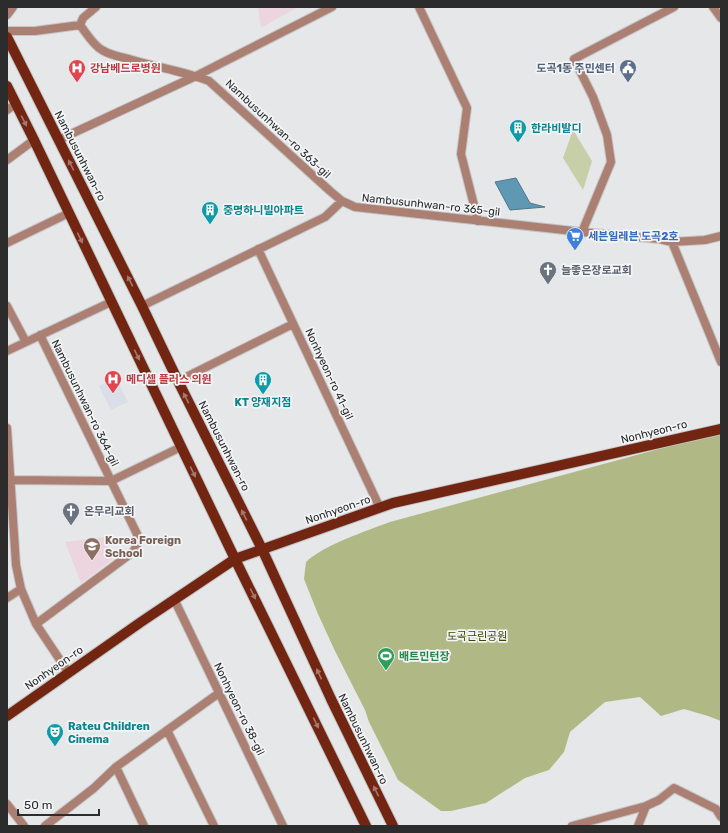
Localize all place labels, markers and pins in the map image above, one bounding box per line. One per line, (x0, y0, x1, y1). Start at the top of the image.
hospital icon: 강남베드로병원 (67, 58, 87, 83)
public building icon: 도곡1동 주민센터 (618, 58, 638, 83)
place label: 강남베드로병원 (90, 62, 161, 75)
place label: 도곡1동 주민센터 (536, 62, 615, 75)
building icon: 한라비발디 (508, 118, 528, 143)
place label: 한라비발디 (531, 122, 582, 135)
building icon: 중명하니빌아파트 (200, 200, 220, 225)
place label: 중명하니빌아파트 (223, 204, 304, 217)
supermarket icon: 세븐일레븐 도곡2호 (565, 226, 585, 251)
place label: 세븐일레븐 도곡2호 (588, 230, 678, 243)
church icon: 늘좋은장로교회 (538, 260, 558, 285)
place label: 늘좋은장로교회 (561, 264, 632, 277)
hospital icon: 메디셀 플러스 의원 (103, 369, 123, 394)
building icon: KT 양재지점 (253, 370, 273, 395)
place label: 메디셀 플러스 의원 (126, 373, 212, 386)
place label: KT 양재지점 (235, 396, 291, 409)
church icon: 온무리교회 (61, 501, 81, 526)
place label: 온무리교회 (84, 505, 135, 518)
place label: Korea Foreign School (105, 534, 181, 560)
school or university icon: Korea Foreign School (82, 536, 102, 561)
sports icon: 배트민턴장 (376, 646, 396, 671)
place label: 배트민턴장 (399, 650, 450, 663)
place label: Rateu Children Cinema (68, 720, 150, 746)
theatre icon: Rateu Children Cinema (45, 722, 65, 747)

